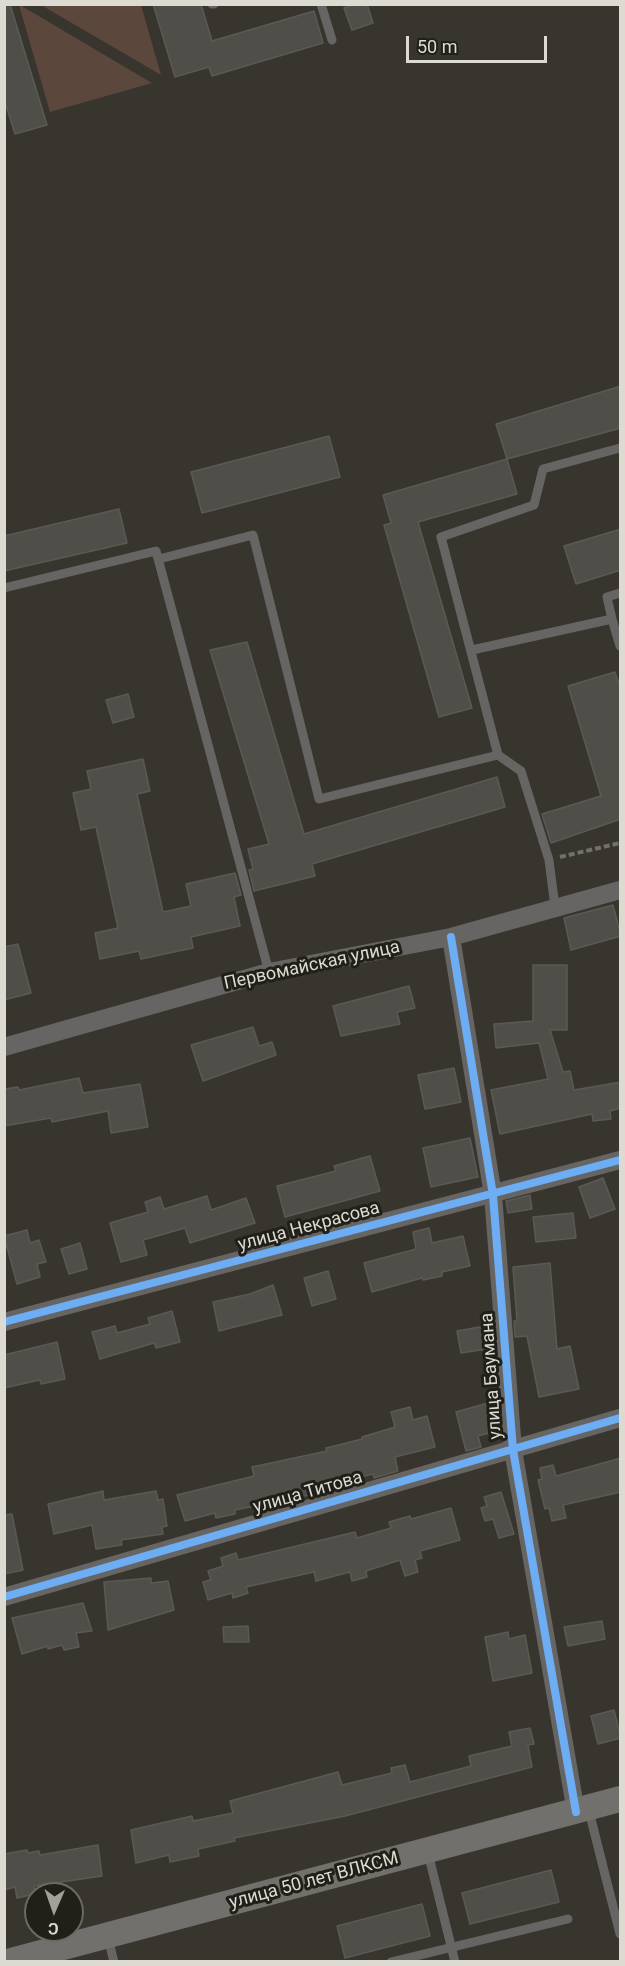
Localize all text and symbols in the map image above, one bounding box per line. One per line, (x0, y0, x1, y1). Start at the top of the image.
scale bar (409, 24, 550, 62)
text: 50 m (417, 36, 457, 57)
street label: Первомайская улица (222, 937, 402, 995)
street label: улица Некрасова (236, 1198, 382, 1256)
street label: улица Баумана (477, 1312, 507, 1440)
street label: улица Титова (251, 1467, 365, 1519)
street label: улица 50 лет ВЛКСМ (227, 1848, 401, 1914)
north arrow (24, 1882, 84, 1942)
text: С (48, 1919, 59, 1938)

